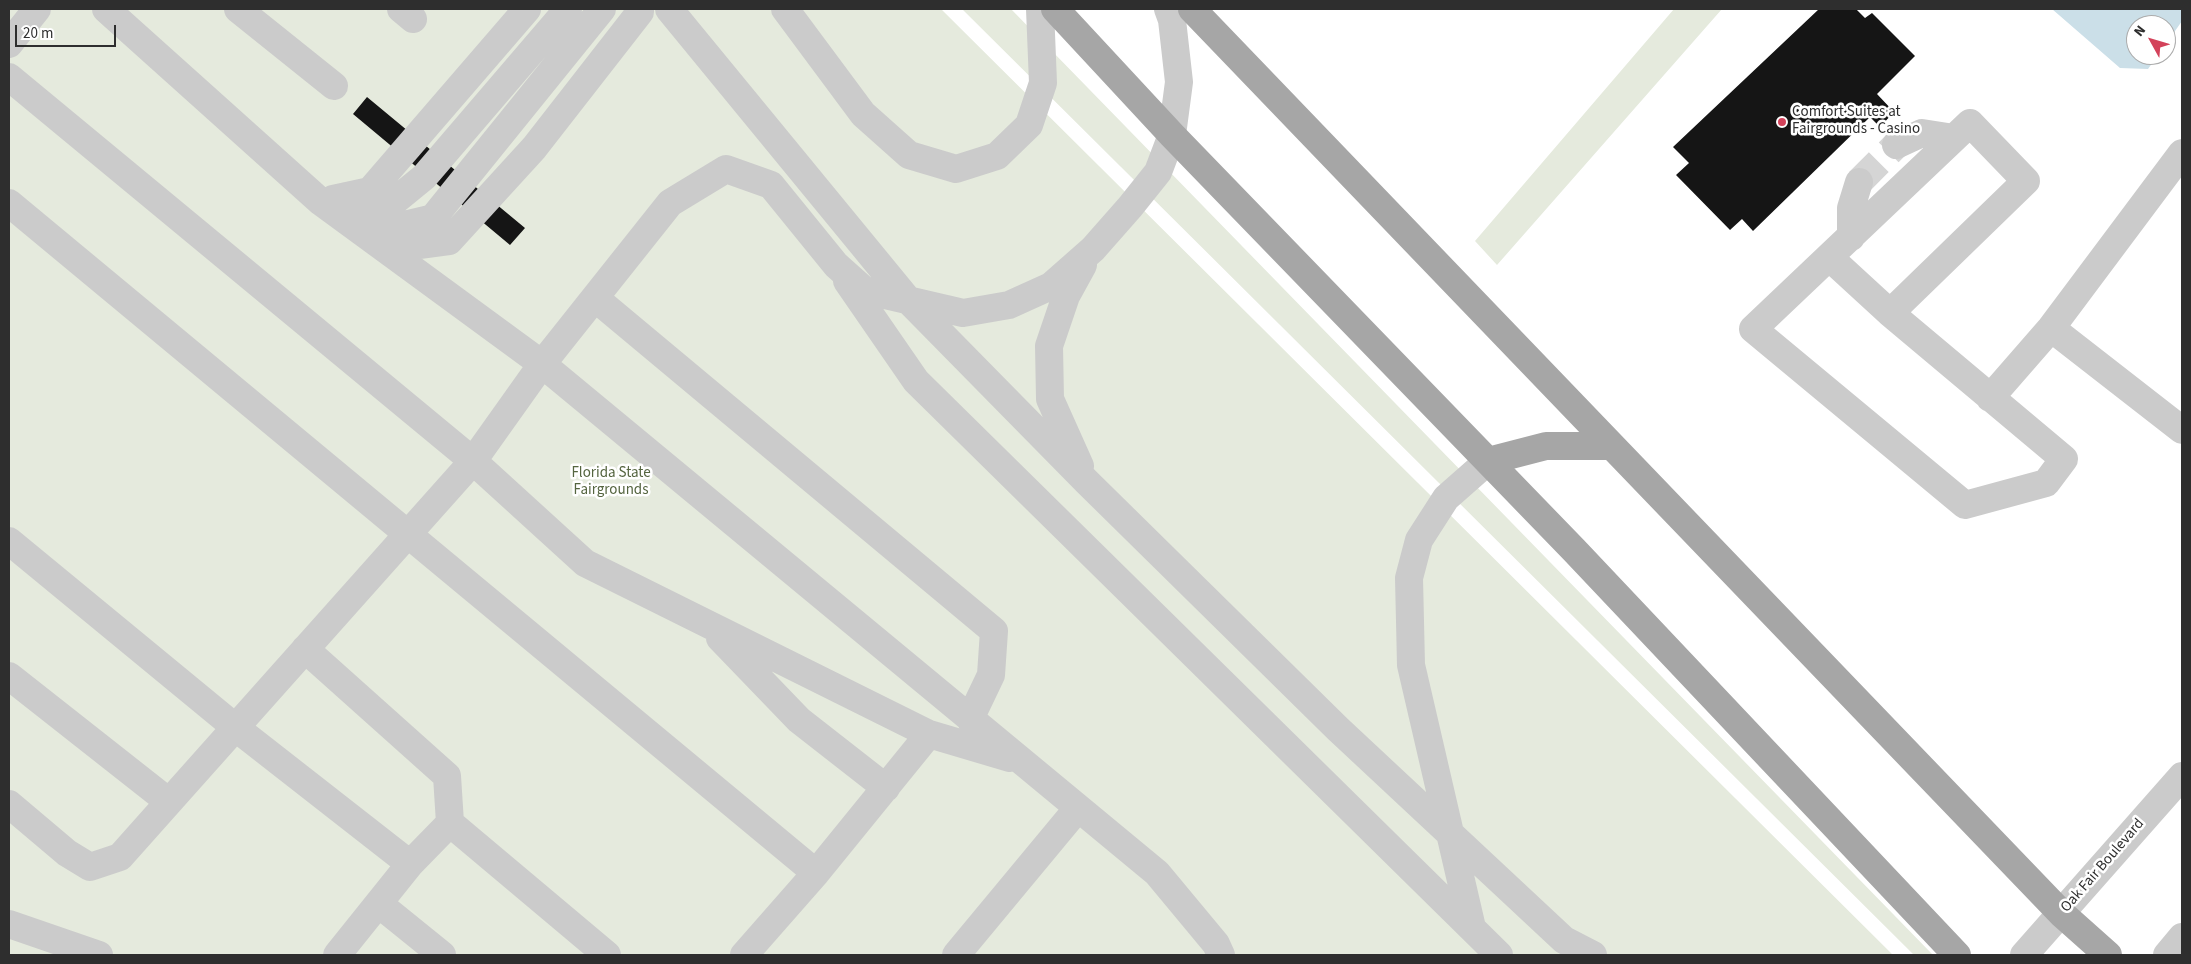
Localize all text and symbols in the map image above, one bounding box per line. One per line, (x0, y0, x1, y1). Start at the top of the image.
scale bar (18, 15, 119, 47)
north arrow (2126, 15, 2176, 65)
text: N (2129, 21, 2151, 41)
text: 20 m (23, 23, 53, 44)
place label: Comfort Suites at Fairgrounds - Casino (1792, 104, 1920, 139)
marker: Comfort Suites at Fairgrounds - Casino (1776, 116, 1788, 128)
park label: Florida State Fairgrounds (571, 465, 651, 500)
street label: Oak Fair Boulevard (2057, 815, 2149, 917)

